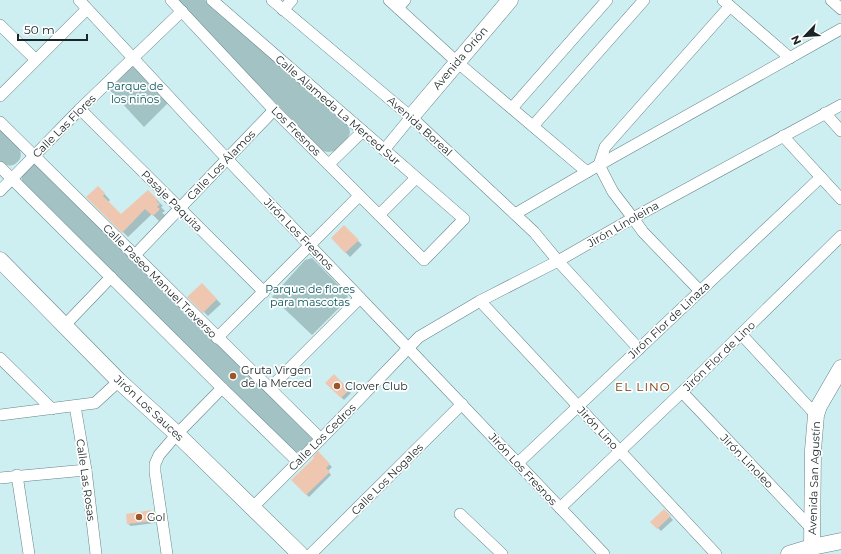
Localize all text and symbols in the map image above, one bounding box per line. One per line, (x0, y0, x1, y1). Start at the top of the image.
scale bar (18, 16, 87, 42)
north arrow (785, 16, 825, 56)
text: 50 m (24, 22, 55, 37)
street label: Avenida Orión (430, 24, 490, 92)
text: N (788, 33, 804, 47)
street label: Calle Alameda La Merced Sur (273, 52, 403, 168)
park label: Parque de los niños (107, 79, 164, 106)
street label: Calle Las Flores (29, 91, 99, 161)
street label: Avenida Boreal (385, 93, 455, 159)
street label: Los Fresnos (268, 103, 324, 159)
street label: Calle Los Álamos (184, 126, 259, 203)
street label: Pasaje Paquita (138, 167, 206, 235)
street label: Jirón Los Fresnos (261, 194, 337, 273)
street label: Jirón Linoleina (584, 198, 661, 251)
street label: Calle Paseo Manuel Traverso (100, 221, 220, 341)
street label: Jirón Flor de Linaza (625, 279, 713, 362)
park label: Parque de flores para mascotas (265, 282, 355, 309)
street label: Jirón Flor de Lino (679, 318, 758, 395)
place label: Gruta Virgen de la Merced (241, 363, 312, 390)
street label: Jirón Los Sauces (110, 371, 187, 444)
marker: Gruta Virgen de la Merced (228, 371, 238, 381)
place label: Clover Club (345, 379, 408, 393)
district label: EL LINO (615, 379, 671, 394)
marker: Clover Club (332, 381, 342, 391)
street label: Calle Los Cedros (285, 400, 359, 474)
street label: Jirón Lino (574, 403, 622, 452)
street label: Avenida San Agustín (805, 421, 823, 535)
street label: Jirón Los Fresnos (485, 429, 561, 509)
street label: Jirón Linoleo (717, 430, 776, 491)
street label: Calle Las Rosas (73, 438, 99, 523)
street label: Calle Los Nogales (348, 440, 426, 518)
place label: Gol (147, 510, 165, 524)
marker: Gol (134, 512, 144, 522)

